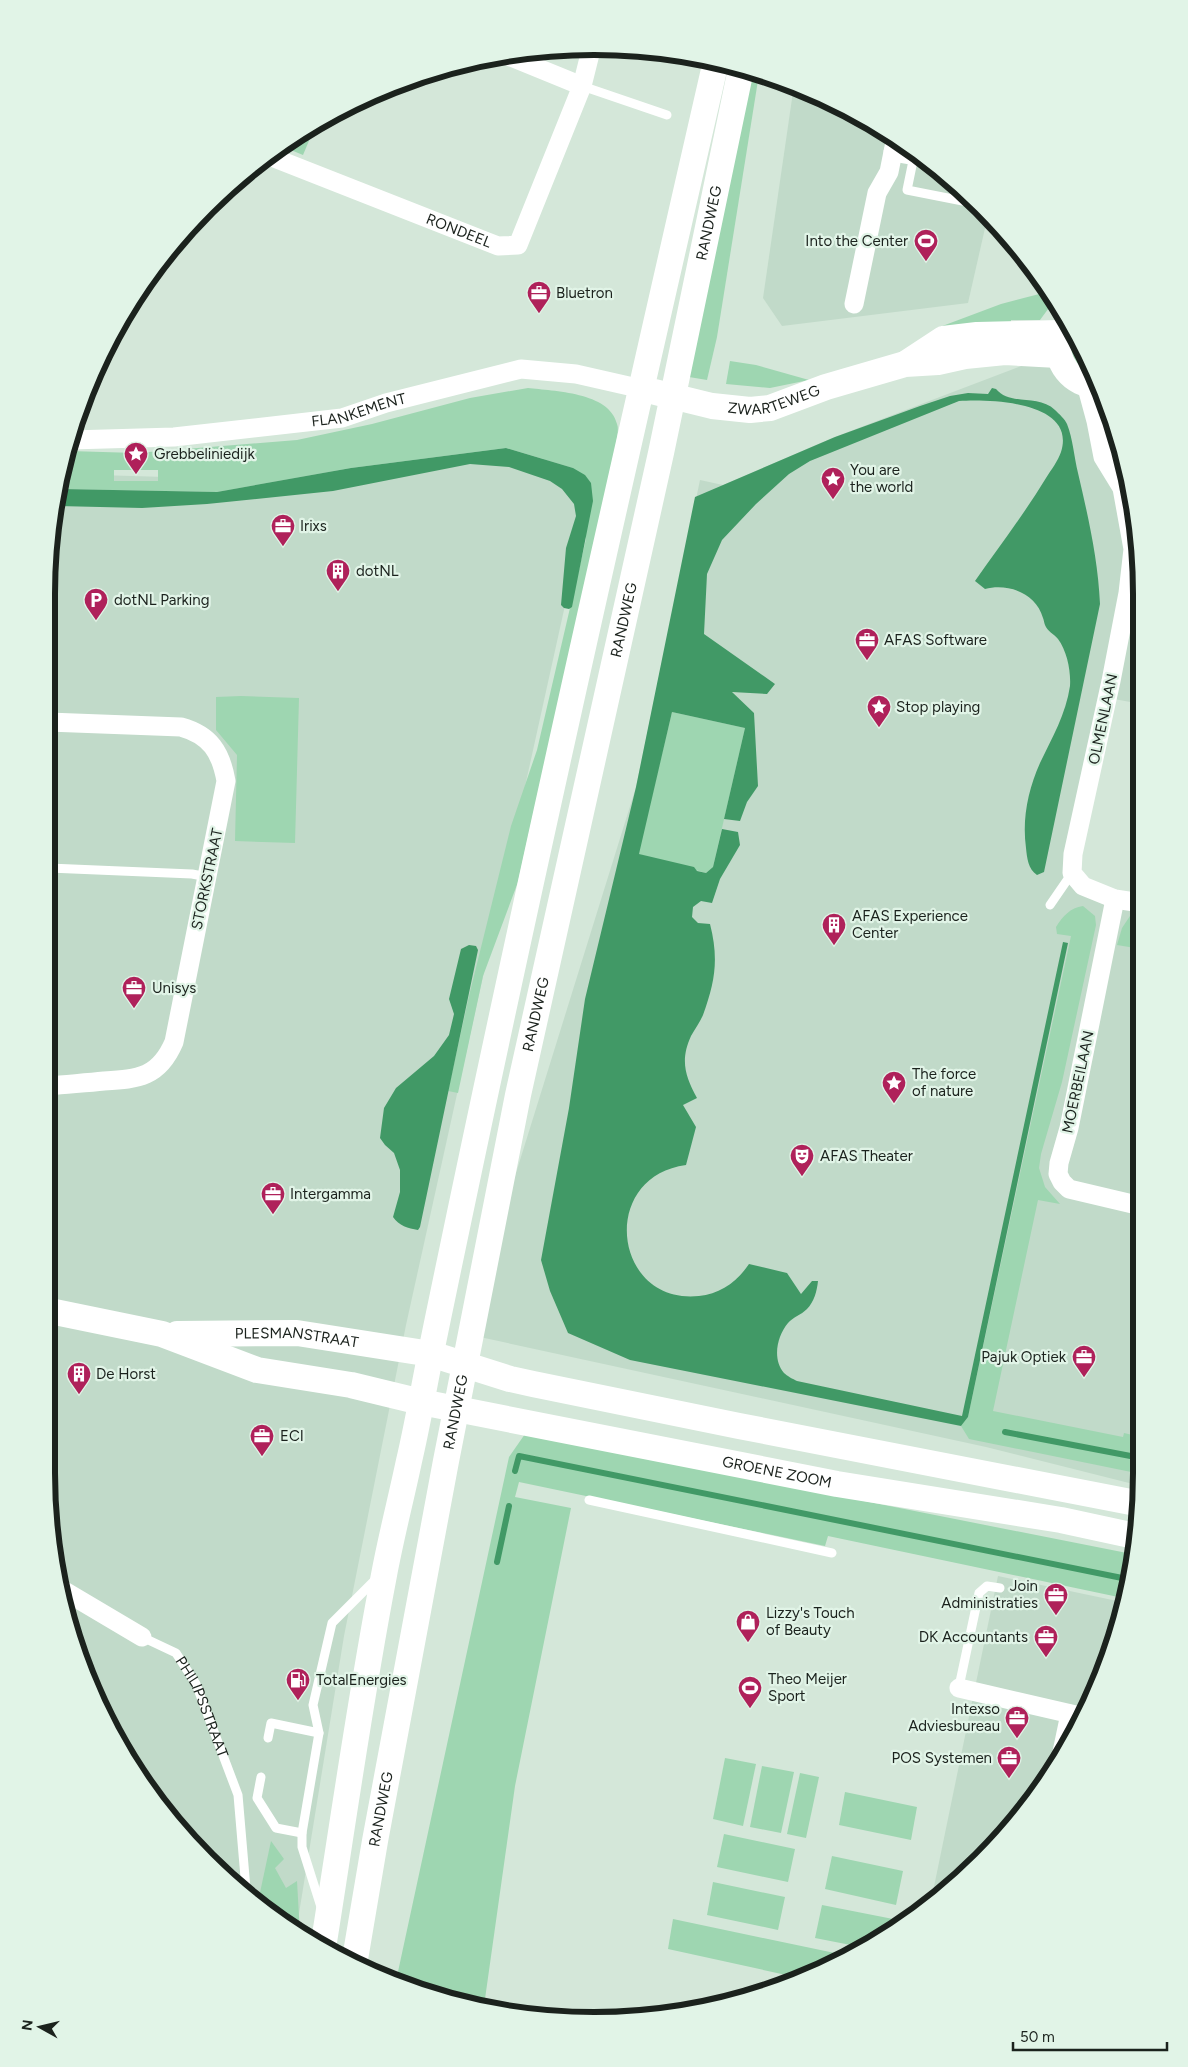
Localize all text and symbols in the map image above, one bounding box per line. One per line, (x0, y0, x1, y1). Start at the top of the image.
street label: RANDWEG (692, 184, 725, 262)
street label: RONDEEL (424, 210, 494, 252)
sports icon: Into the Center (913, 228, 939, 262)
place label: Into the Center (805, 232, 908, 250)
office icon: Bluetron (526, 280, 552, 314)
place label: Bluetron (556, 284, 613, 302)
street label: ZWARTEWEG (727, 381, 822, 419)
street label: FLANKEMENT (310, 389, 408, 430)
place icon: Grebbeliniedijk (123, 441, 149, 475)
place label: Grebbeliniedijk (154, 445, 256, 463)
place label: You are the world (850, 461, 913, 496)
place icon: You are the world (820, 466, 846, 500)
office icon: Irixs (270, 513, 296, 547)
place label: Irixs (300, 517, 327, 535)
building icon: dotNL (325, 558, 351, 592)
place label: dotNL (356, 562, 399, 580)
street label: RANDWEG (607, 581, 641, 659)
parking icon: dotNL Parking (83, 587, 109, 621)
place label: dotNL Parking (114, 591, 209, 609)
office icon: AFAS Software (854, 627, 880, 661)
place label: AFAS Software (884, 631, 987, 649)
street label: OLMENLAAN (1085, 672, 1121, 766)
place icon: Stop playing (866, 694, 892, 728)
place label: Stop playing (896, 698, 980, 716)
street label: STORKSTRAAT (187, 826, 227, 931)
place label: AFAS Experience Center (852, 907, 968, 942)
building icon: AFAS Experience Center (821, 912, 847, 946)
office icon: Unisys (121, 975, 147, 1009)
street label: RANDWEG (519, 975, 553, 1053)
place label: Unisys (152, 979, 196, 997)
street label: MOERBEILAAN (1058, 1029, 1098, 1135)
place label: The force of nature (912, 1065, 976, 1100)
place icon: The force of nature (881, 1070, 907, 1104)
theatre icon: AFAS Theater (789, 1143, 815, 1177)
place label: AFAS Theater (820, 1147, 913, 1165)
office icon: Intergamma (260, 1181, 286, 1215)
place label: Intergamma (290, 1185, 371, 1203)
street label: PLESMANSTRAAT (235, 1323, 361, 1352)
office icon: Pajuk Optiek (1071, 1344, 1097, 1378)
place label: Pajuk Optiek (981, 1348, 1067, 1366)
building icon: De Horst (66, 1361, 92, 1395)
place label: De Horst (96, 1365, 156, 1383)
street label: RANDWEG (439, 1373, 472, 1451)
office icon: ECI (249, 1423, 275, 1457)
place label: ECI (280, 1427, 304, 1445)
street label: GROENE ZOOM (721, 1453, 833, 1492)
place label: Join Administraties (941, 1577, 1038, 1612)
office icon: Join Administraties (1043, 1582, 1069, 1616)
place label: Lizzy's Touch of Beauty (766, 1604, 855, 1639)
shop icon: Lizzy's Touch of Beauty (735, 1609, 761, 1643)
office icon: DK Accountants (1033, 1624, 1059, 1658)
place label: DK Accountants (919, 1628, 1028, 1646)
street label: PHILIPSSTRAAT (172, 1653, 232, 1761)
fuel station icon: TotalEnergies (285, 1667, 311, 1701)
place label: Theo Meijer Sport (768, 1670, 847, 1705)
place label: TotalEnergies (316, 1671, 407, 1689)
sports icon: Theo Meijer Sport (737, 1675, 763, 1709)
place label: Intexso Adviesbureau (908, 1700, 1000, 1735)
office icon: Intexso Adviesbureau (1004, 1705, 1030, 1739)
office icon: POS Systemen (996, 1745, 1022, 1779)
place label: POS Systemen (892, 1749, 992, 1767)
street label: RANDWEG (365, 1770, 397, 1848)
north arrow (15, 2002, 65, 2052)
text: N (18, 2019, 37, 2032)
scale bar (1013, 2020, 1167, 2052)
text: 50 m (1020, 2028, 1055, 2046)

